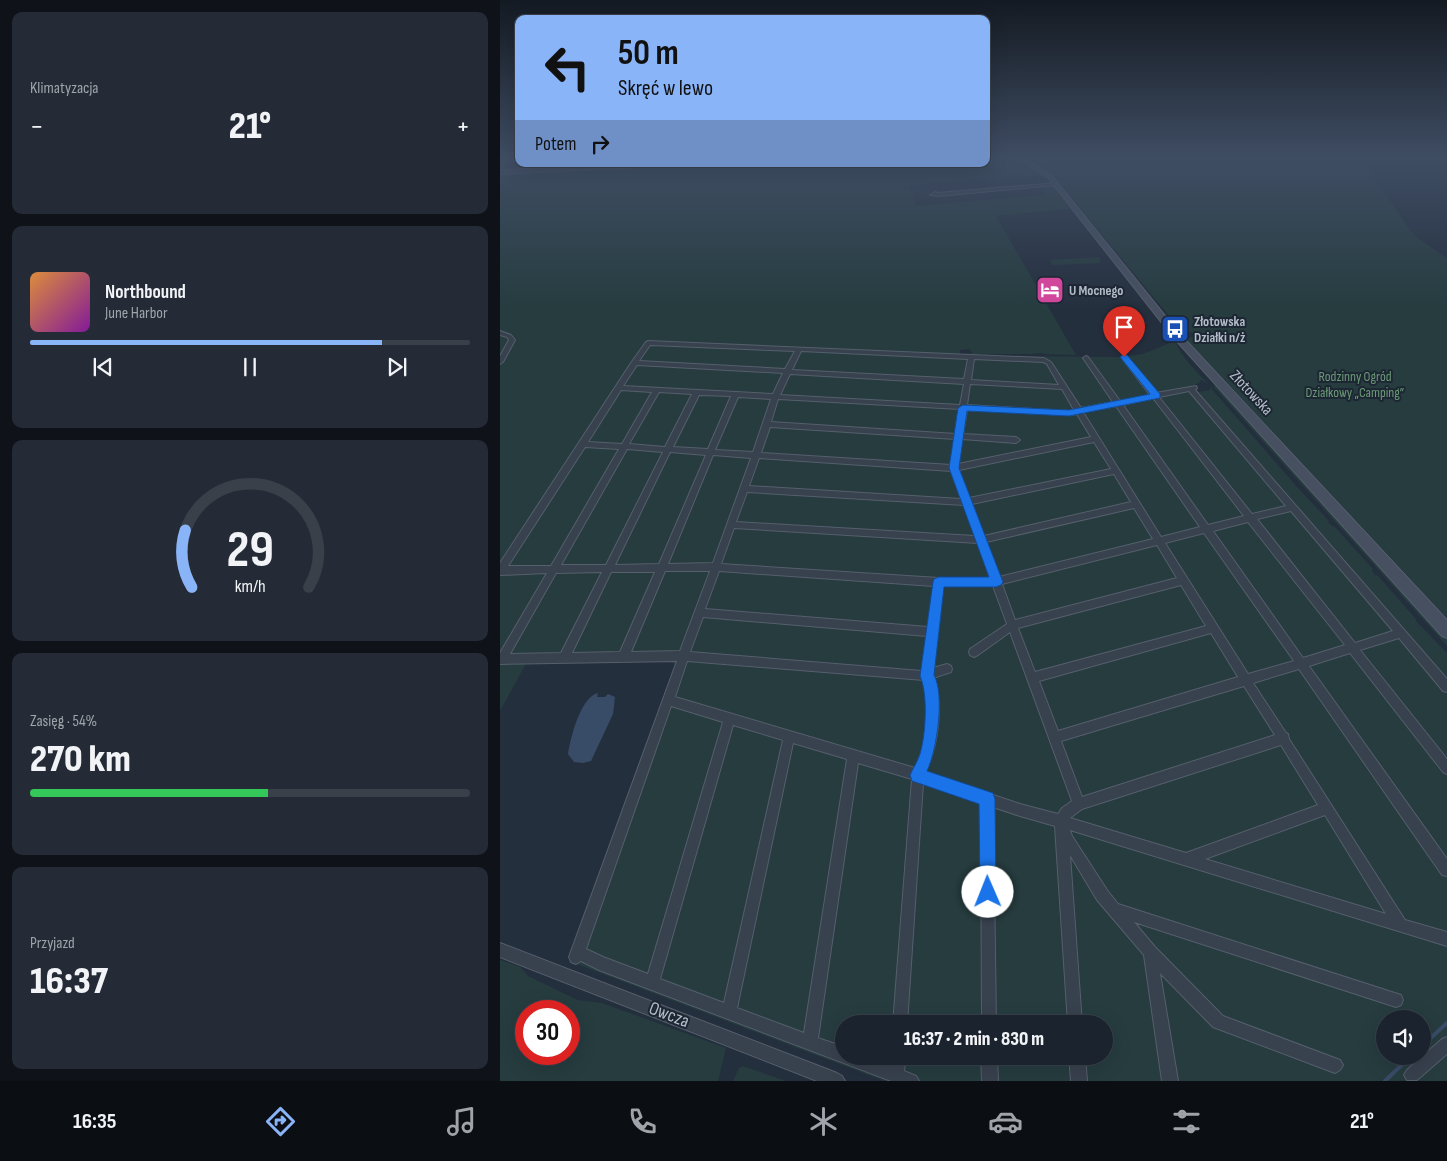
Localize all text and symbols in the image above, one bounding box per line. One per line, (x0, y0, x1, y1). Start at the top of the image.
text: 50 m (618, 32, 679, 75)
icon: left (535, 35, 600, 100)
text: Skręć w lewo (618, 75, 713, 102)
text: Klimatyzacja (30, 79, 99, 98)
text: 21° (229, 104, 271, 149)
text: − (30, 110, 44, 143)
text: + (456, 110, 470, 143)
icon: right (586, 130, 614, 158)
text: Potem (535, 133, 576, 156)
hotel icon: U Mocnego (1035, 275, 1065, 305)
text: Northbound (105, 281, 186, 304)
place label: U Mocnego (1069, 282, 1123, 299)
text: June Harbor (105, 304, 168, 323)
pin (1103, 306, 1145, 357)
icon: arrive (1110, 313, 1138, 341)
place label: Złotowska Działki n/ż (1194, 313, 1246, 346)
bus stop icon: Złotowska Działki n/ż (1160, 314, 1190, 344)
icon: previous (89, 353, 117, 381)
icon: pause (236, 353, 264, 381)
icon: next (383, 353, 411, 381)
street label: Złotowska (1225, 367, 1277, 419)
park label: Rodzinny Ogród Działkowy „Camping” (1306, 368, 1405, 401)
text: 29 (226, 519, 274, 582)
text: km/h (235, 576, 265, 597)
text: Zasięg · 54% (30, 712, 97, 731)
text: 270 km (30, 737, 131, 782)
position arrow (961, 865, 1013, 917)
text: Przyjazd (30, 934, 75, 953)
text: 16:37 (30, 959, 108, 1004)
street label: Owcza (645, 997, 693, 1033)
speed limit sign: 30 (515, 1000, 580, 1065)
map controls (1376, 1010, 1431, 1065)
button: sound (1376, 1010, 1431, 1065)
text: 16:37 · 2 min · 830 m (904, 1028, 1044, 1051)
icon: directions (263, 1104, 298, 1139)
icon: music (444, 1104, 479, 1139)
icon: phone (625, 1104, 660, 1139)
icon: climate (806, 1104, 841, 1139)
icon: car (988, 1104, 1023, 1139)
icon: filters (1169, 1104, 1204, 1139)
text: 16:35 (73, 1108, 117, 1135)
text: 21° (1350, 1108, 1374, 1135)

